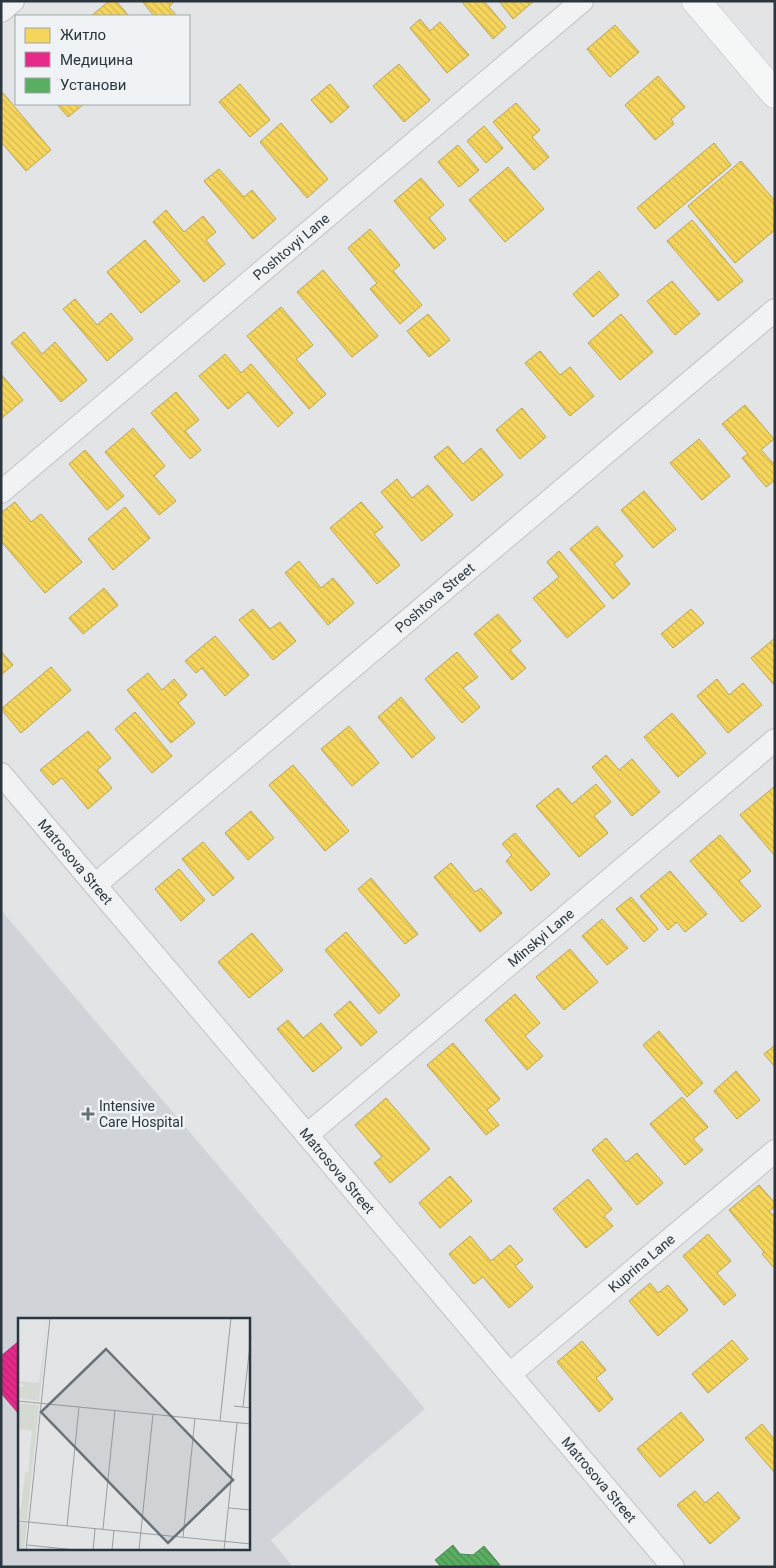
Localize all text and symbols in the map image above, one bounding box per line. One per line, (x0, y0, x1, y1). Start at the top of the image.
legend (15, 15, 190, 105)
text: Житло (60, 26, 106, 44)
text: Медицина (60, 51, 133, 69)
text: Установи (60, 76, 127, 94)
street label: Poshtovyi Lane (250, 210, 333, 283)
street label: Poshtova Street (392, 559, 478, 636)
street label: Matrosova Street (35, 816, 116, 908)
street label: Minskyi Lane (505, 905, 577, 970)
place label: Intensive Care Hospital (99, 1098, 183, 1130)
marker: Intensive Care Hospital (81, 1107, 95, 1121)
street label: Matrosova Street (297, 1125, 378, 1217)
street label: Kuprina Lane (605, 1231, 678, 1296)
inset map (18, 1318, 250, 1550)
street label: Matrosova Street (558, 1434, 640, 1526)

